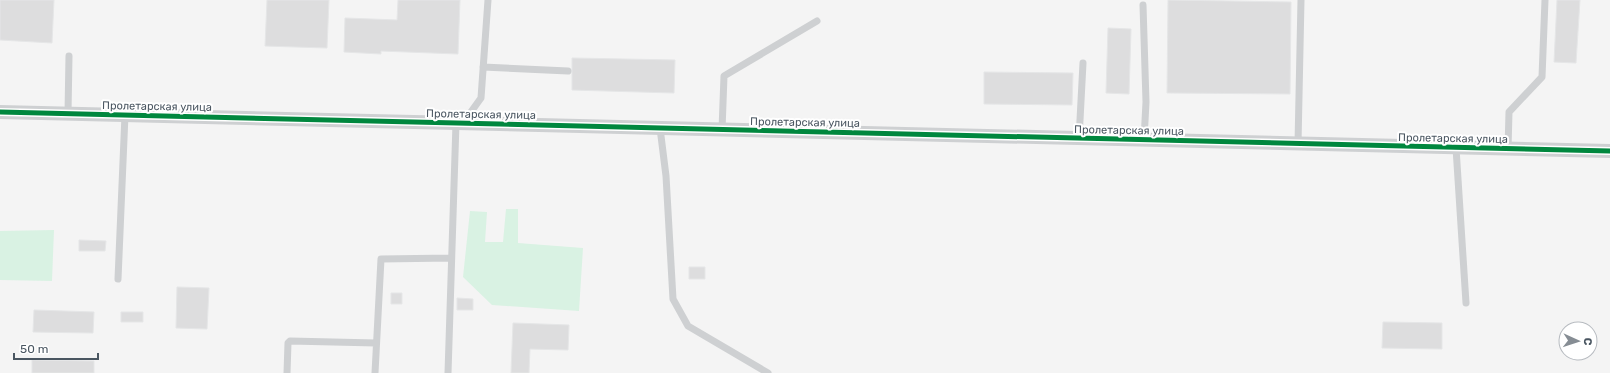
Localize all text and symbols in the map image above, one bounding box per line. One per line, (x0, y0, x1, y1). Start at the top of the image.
street label: Пролетарская улица (102, 99, 212, 114)
street label: Пролетарская улица (426, 107, 536, 122)
street label: Пролетарская улица (750, 115, 860, 130)
street label: Пролетарская улица (1074, 123, 1184, 138)
street label: Пролетарская улица (1398, 131, 1508, 146)
north arrow (1558, 321, 1598, 361)
scale bar (14, 335, 98, 361)
text: С (1581, 337, 1594, 346)
text: 50 m (20, 342, 48, 356)

